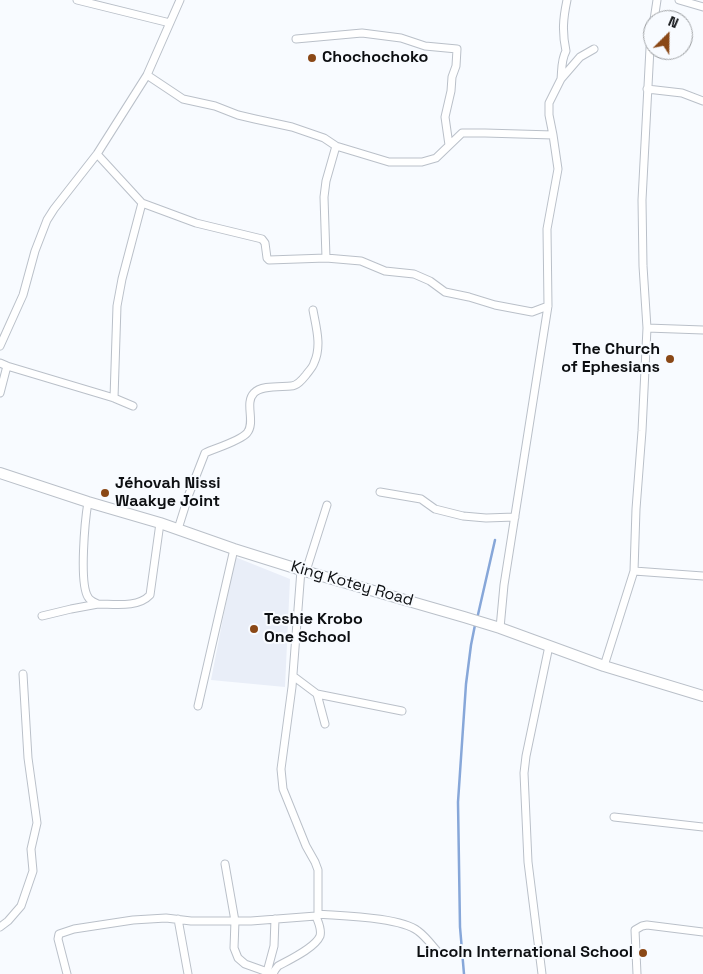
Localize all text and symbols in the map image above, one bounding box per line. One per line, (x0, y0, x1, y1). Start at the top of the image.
north arrow (643, 10, 693, 60)
text: N (666, 12, 681, 32)
place label: Chochochoko (322, 48, 428, 68)
marker: Chochochoko (306, 52, 318, 64)
place label: The Church of Ephesians (561, 340, 660, 378)
marker: The Church of Ephesians (664, 353, 676, 365)
place label: Jéhovah Nissi Waakye Joint (115, 474, 221, 512)
marker: Jéhovah Nissi Waakye Joint (99, 487, 111, 499)
street label: King Kotey Road (289, 557, 415, 611)
place label: Teshie Krobo One School (264, 610, 363, 648)
marker: Teshie Krobo One School (248, 623, 260, 635)
place label: Lincoln International School (416, 943, 633, 963)
marker: Lincoln International School (637, 947, 649, 959)

